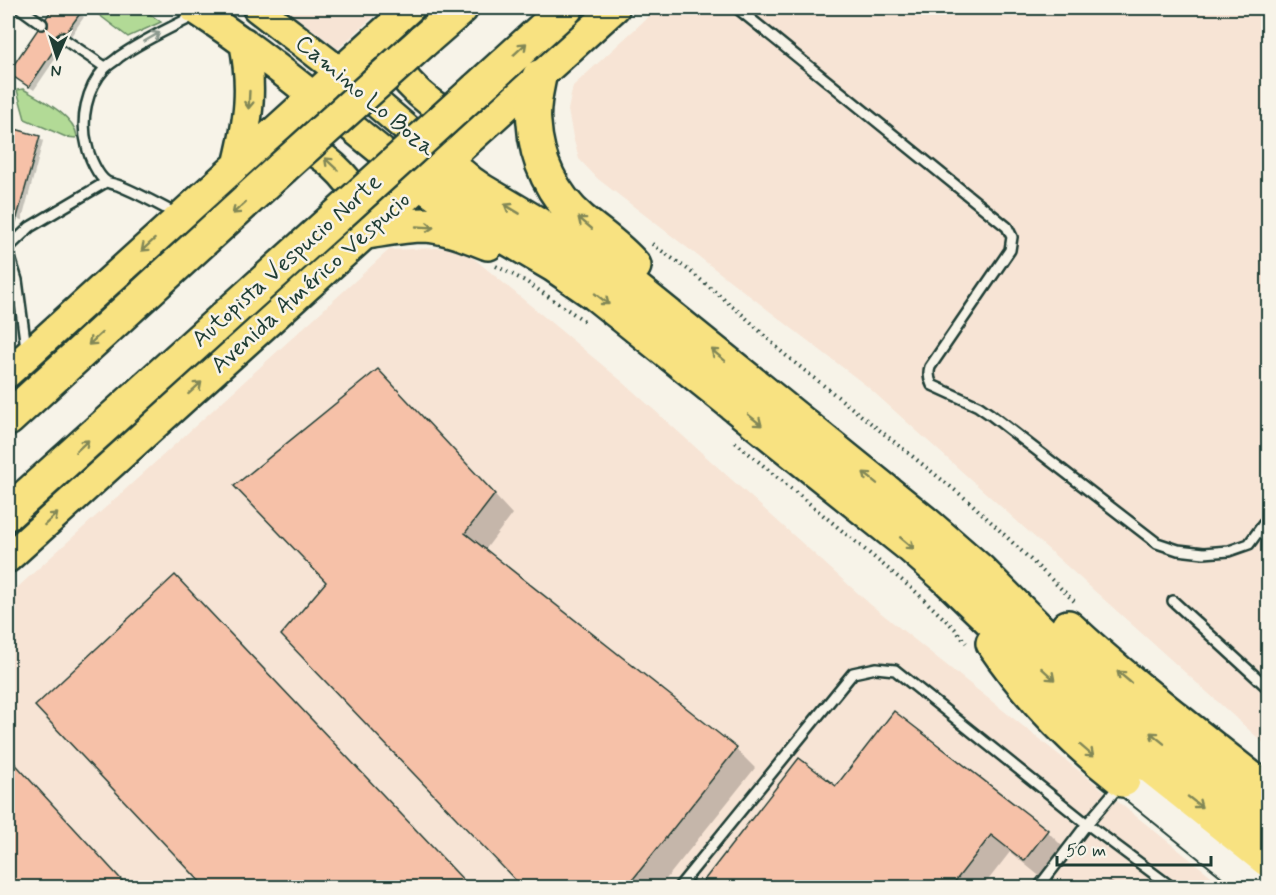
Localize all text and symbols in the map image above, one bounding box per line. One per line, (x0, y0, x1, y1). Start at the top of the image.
north arrow (27, 27, 87, 87)
street label: Camino Lo Boza (288, 28, 442, 164)
one-way arrow (142, 31, 160, 42)
one-way arrow (512, 42, 527, 56)
text: N (50, 60, 62, 81)
one-way arrow (243, 89, 255, 109)
one-way arrow (323, 157, 338, 171)
street label: Autopista Vespucio Norte (185, 167, 389, 355)
street label: Avenida Américo Vespucio (205, 185, 417, 381)
one-way arrow (232, 200, 247, 214)
one-way arrow (503, 203, 520, 216)
one-way arrow (577, 216, 593, 229)
one-way arrow (414, 221, 434, 232)
one-way arrow (141, 238, 156, 252)
one-way arrow (594, 292, 610, 305)
one-way arrow (88, 332, 103, 346)
one-way arrow (710, 349, 726, 362)
one-way arrow (188, 381, 203, 395)
one-way arrow (746, 414, 762, 427)
one-way arrow (74, 439, 89, 453)
one-way arrow (862, 471, 878, 484)
one-way arrow (43, 512, 58, 526)
one-way arrow (899, 536, 915, 549)
one-way arrow (1040, 667, 1055, 681)
one-way arrow (1116, 670, 1132, 683)
one-way arrow (1149, 732, 1165, 745)
one-way arrow (1080, 744, 1095, 758)
one-way arrow (1187, 796, 1203, 809)
scale bar (1057, 829, 1212, 867)
text: 50 m (1066, 839, 1106, 863)

